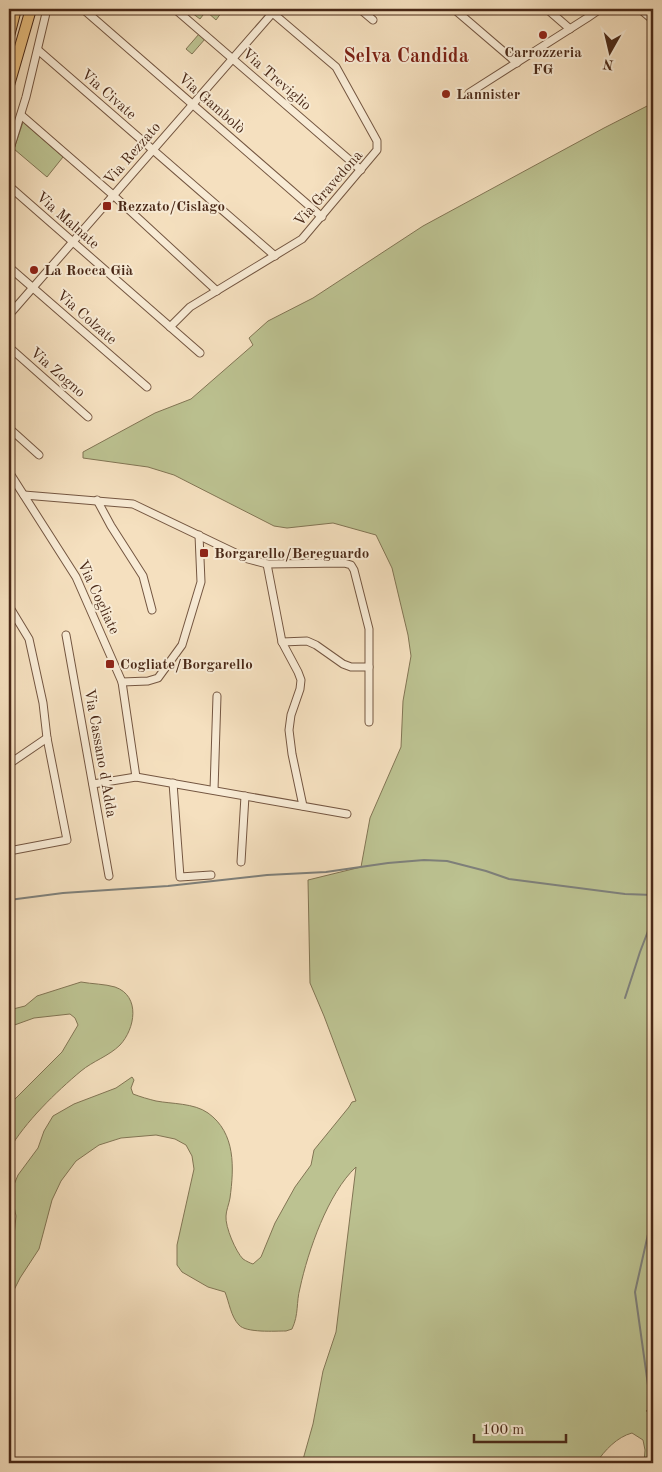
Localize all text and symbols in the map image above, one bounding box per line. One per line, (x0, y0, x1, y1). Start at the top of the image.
north arrow (584, 28, 634, 78)
marker: Carrozzeria FG (537, 29, 549, 41)
street label: Via Treviglio (239, 46, 313, 114)
place label: Carrozzeria FG (504, 46, 582, 78)
district label: Selva Candida (343, 47, 469, 67)
text: N (602, 56, 615, 72)
street label: Via Civate (78, 67, 139, 123)
street label: Via Gambolò (175, 71, 247, 137)
marker: Lannister (440, 88, 452, 100)
place label: Lannister (456, 88, 521, 103)
street label: Via Rezzato (102, 120, 164, 188)
street label: Via Gravedona (292, 148, 366, 230)
street label: Via Malnate (33, 190, 102, 253)
marker: Rezzato/Cislago (101, 200, 113, 212)
place label: Rezzato/Cislago (117, 200, 225, 215)
marker: La Rocca Già (28, 264, 40, 276)
place label: La Rocca Già (44, 264, 133, 279)
street label: Via Colzate (53, 288, 119, 348)
street label: Via Zogno (27, 345, 87, 401)
marker: Borgarello/Bereguardo (198, 547, 210, 559)
place label: Borgarello/Bereguardo (214, 547, 369, 562)
street label: Via Cogliate (74, 558, 121, 637)
marker: Cogliate/Borgarello (104, 658, 116, 670)
place label: Cogliate/Borgarello (120, 658, 253, 673)
street label: Via Cassano d'Adda (81, 688, 118, 819)
scale bar (474, 1412, 567, 1444)
text: 100 m (482, 1423, 524, 1438)

